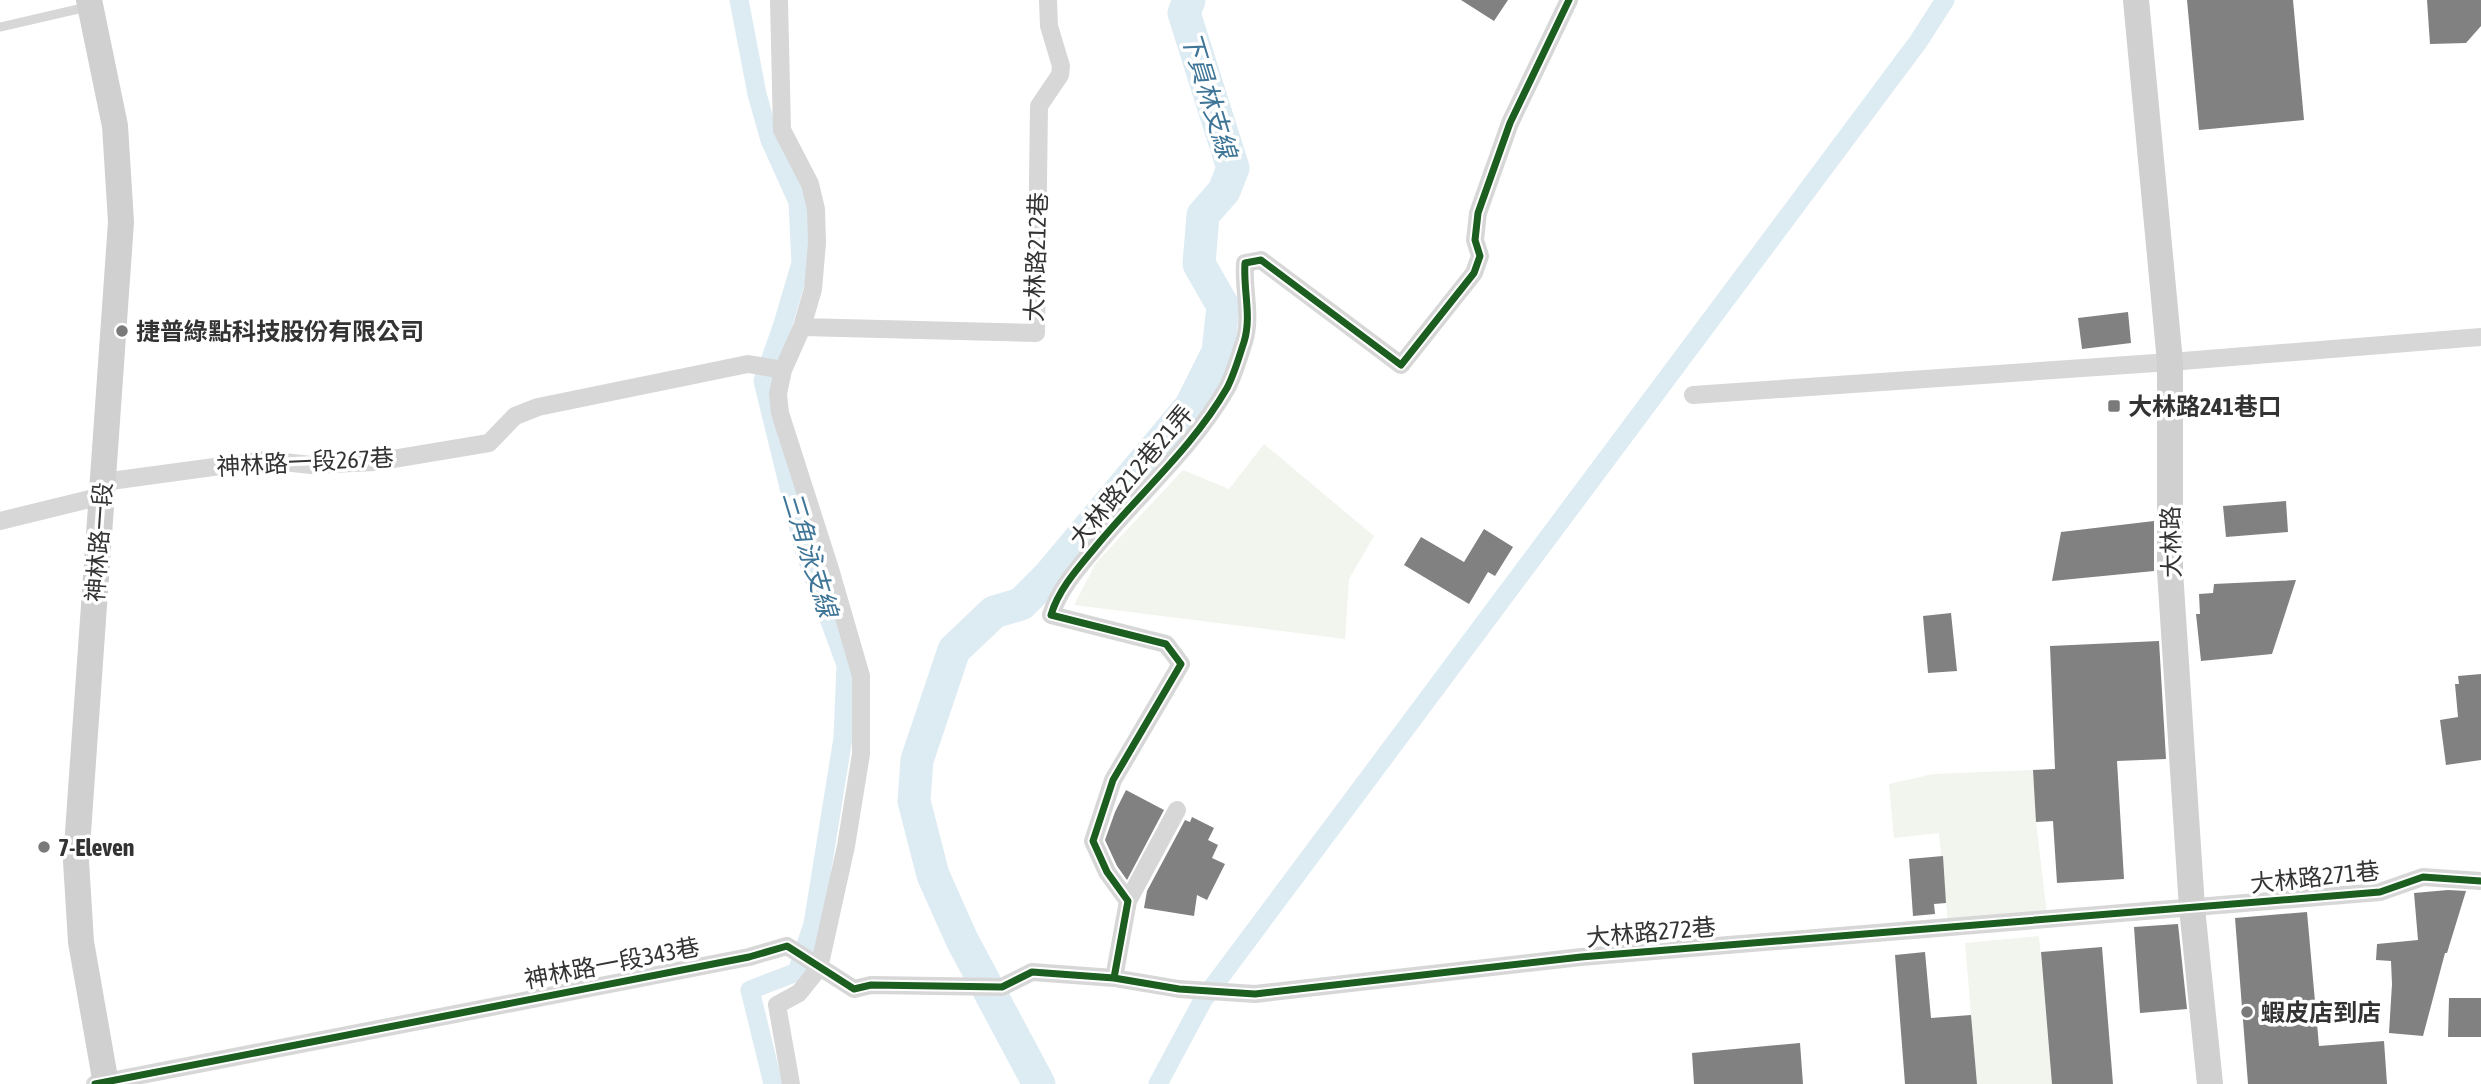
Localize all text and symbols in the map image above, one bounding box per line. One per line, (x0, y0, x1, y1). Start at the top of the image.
water label: 下員林支線 (1176, 28, 1243, 164)
street label: 大林路212巷 (1020, 192, 1052, 322)
place label: 捷普綠點科技股份有限公司 (136, 318, 424, 345)
marker: 捷普綠點科技股份有限公司 (114, 323, 130, 339)
place label: 大林路241巷口 (2128, 393, 2282, 420)
marker: 大林路241巷口 (2106, 398, 2122, 414)
street label: 大林路212巷21弄 (1064, 400, 1198, 552)
street label: 神林路一段267巷 (215, 444, 395, 480)
street label: 神林路一段 (81, 481, 117, 603)
water label: 三角泳支線 (777, 487, 844, 623)
street label: 大林路 (2157, 506, 2185, 578)
place label: 7-Eleven (58, 834, 134, 861)
marker: 7-Eleven (36, 839, 52, 855)
street label: 大林路271巷 (2249, 857, 2381, 897)
street label: 大林路272巷 (1585, 913, 1717, 951)
street label: 神林路一段343巷 (522, 933, 702, 993)
place label: 蝦皮店到店 (2261, 999, 2381, 1026)
marker: 蝦皮店到店 (2239, 1004, 2255, 1020)

